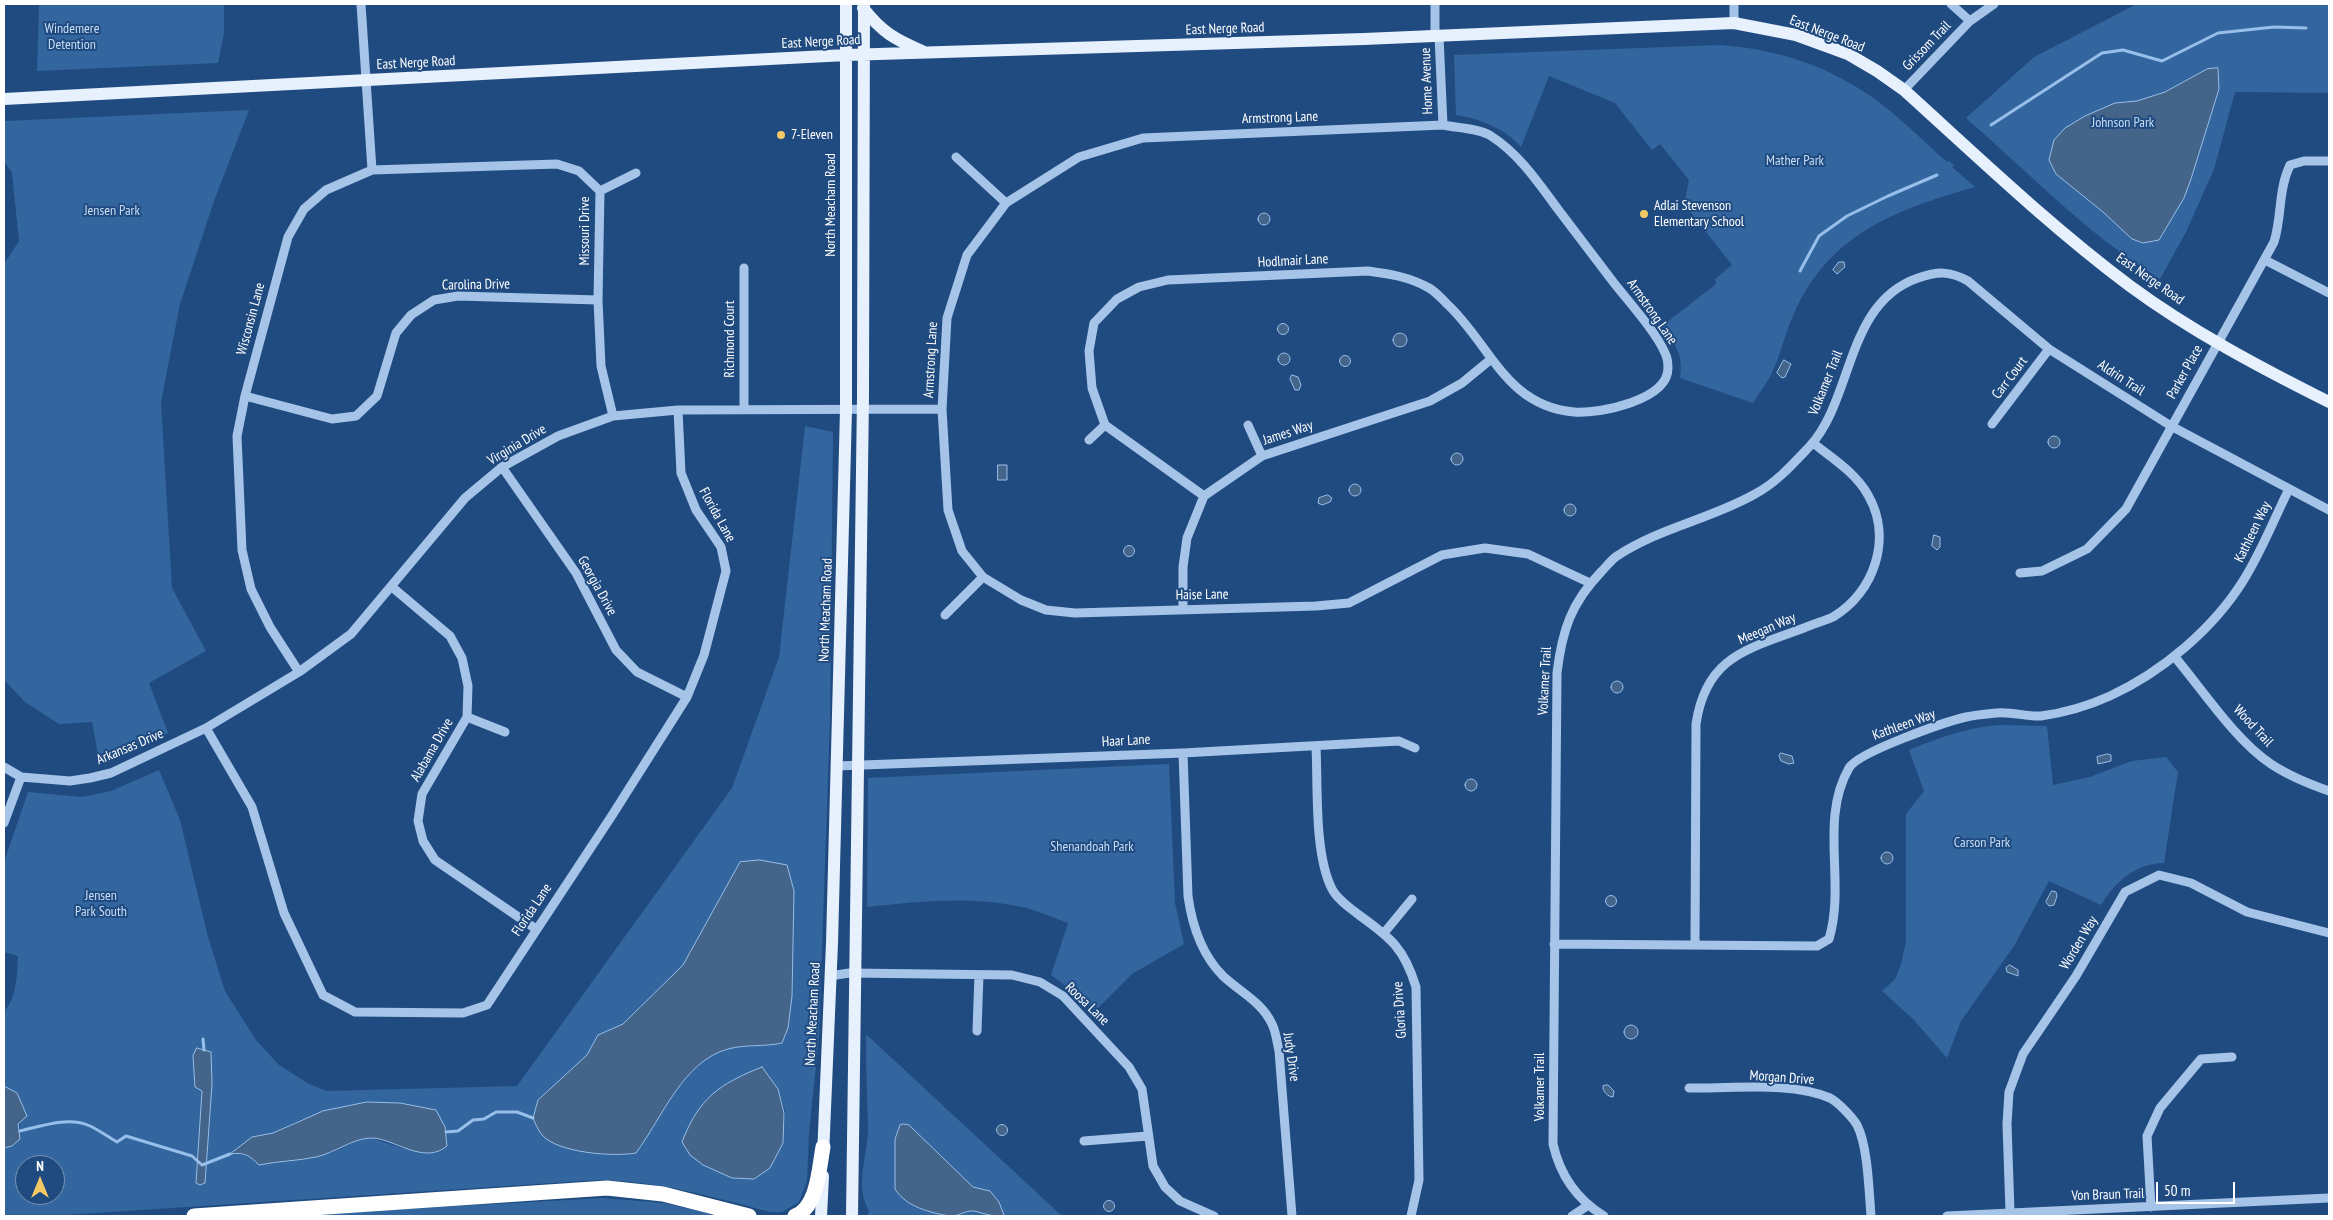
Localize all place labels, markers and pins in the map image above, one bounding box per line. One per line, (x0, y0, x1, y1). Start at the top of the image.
place label: 7-Eleven (791, 127, 833, 143)
marker: 7-Eleven (775, 129, 787, 141)
place label: Adlai Stevenson Elementary School (1654, 198, 1744, 230)
marker: Adlai Stevenson Elementary School (1638, 208, 1650, 220)

